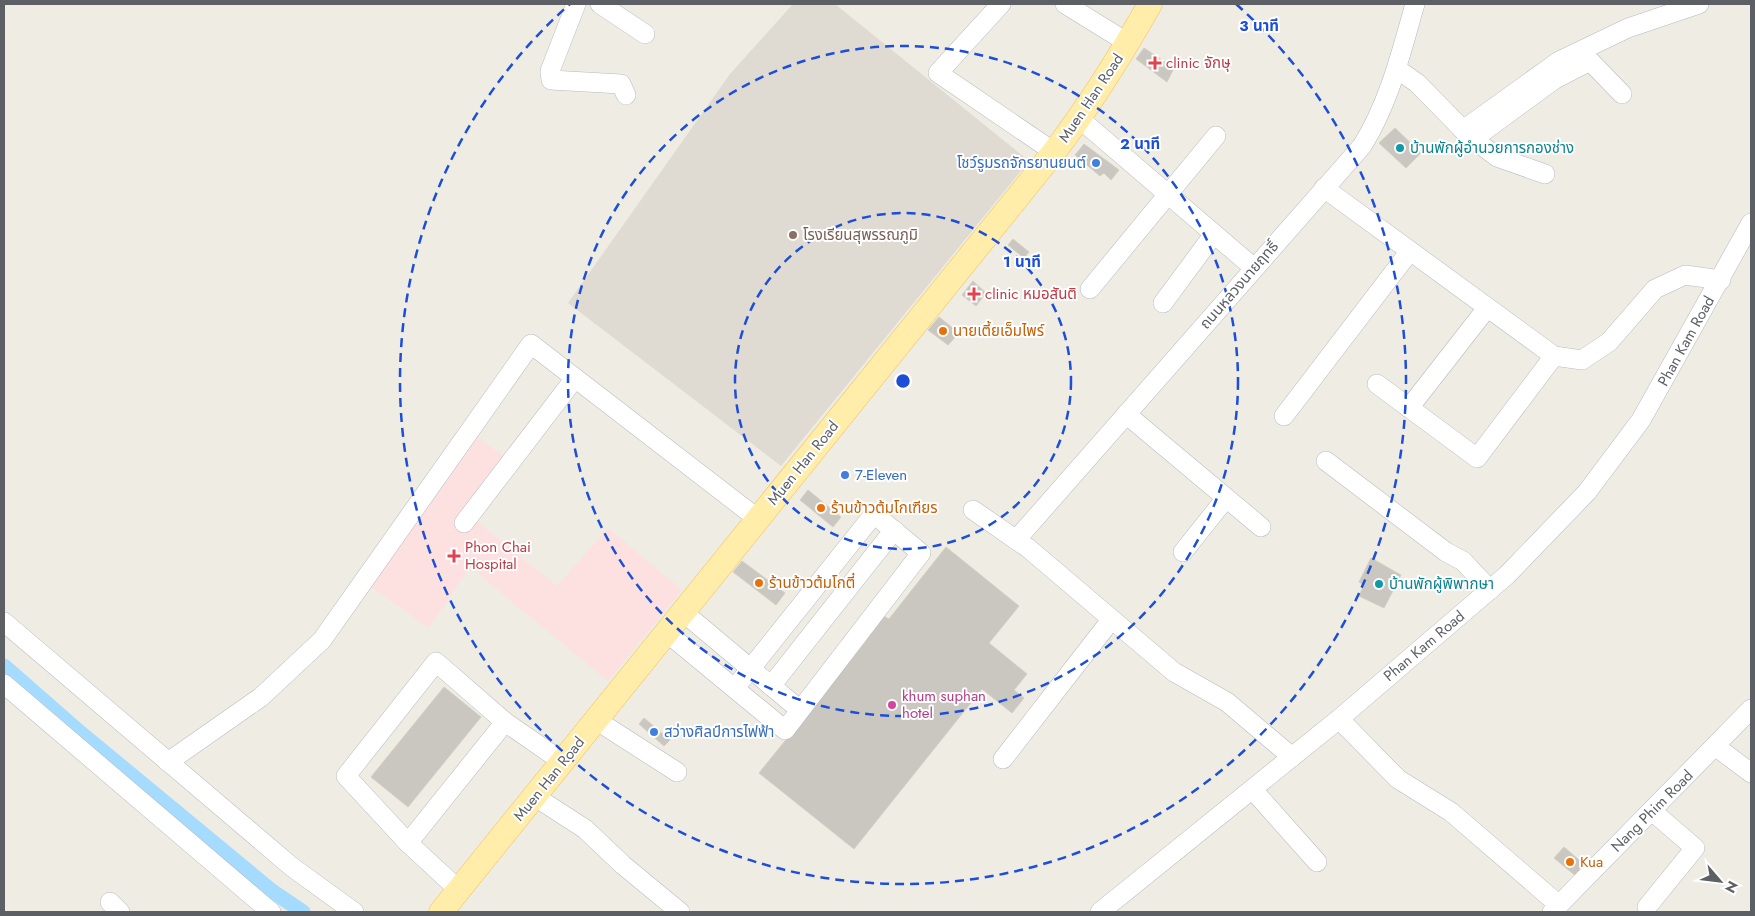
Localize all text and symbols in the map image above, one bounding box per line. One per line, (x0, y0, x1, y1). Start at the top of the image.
text: 3 นาที (1239, 15, 1279, 37)
street label: Muen Han Road (1053, 49, 1129, 147)
place label: clinic จักษุ (1166, 52, 1231, 74)
marker: clinic จักษุ (1148, 56, 1162, 70)
text: 2 นาที (1120, 133, 1160, 155)
place label: บ้านพักผู้อำนวยการกองช่าง (1410, 137, 1574, 159)
marker: บ้านพักผู้อำนวยการกองช่าง (1394, 142, 1406, 154)
place label: โชว์รูมรถจักรยานยนต์ (957, 152, 1086, 174)
marker: โชว์รูมรถจักรยานยนต์ (1090, 157, 1102, 169)
place label: โรงเรียนสุพรรณภูมิ (803, 224, 918, 246)
marker: โรงเรียนสุพรรณภูมิ (787, 229, 799, 241)
street label: ถนนหลวงนายฤทธิ์ (1194, 236, 1284, 334)
text: 1 นาที (1003, 251, 1041, 273)
place label: clinic หมอสันติ (985, 283, 1077, 305)
marker: clinic หมอสันติ (967, 287, 981, 301)
street label: Phan Kam Road (1652, 292, 1720, 390)
place label: นายเตี้ยเอ็มไพร์ (953, 320, 1045, 342)
marker: นายเตี้ยเอ็มไพร์ (937, 325, 949, 337)
centre of rings (894, 372, 912, 390)
street label: Muen Han Road (762, 416, 844, 510)
place label: 7-Eleven (855, 464, 907, 486)
marker: 7-Eleven (839, 469, 851, 481)
place label: ร้านข้าวต้มโกเฑียร (831, 497, 938, 519)
marker: ร้านข้าวต้มโกเฑียร (815, 502, 827, 514)
place label: Phon Chai Hospital (465, 536, 531, 575)
marker: Phon Chai Hospital (447, 549, 461, 563)
place label: ร้านข้าวต้มโกตี๋ (769, 572, 855, 594)
place label: บ้านพักผู้พิพากษา (1389, 573, 1494, 595)
marker: ร้านข้าวต้มโกตี๋ (753, 577, 765, 589)
marker: บ้านพักผู้พิพากษา (1373, 578, 1385, 590)
street label: Phan Kam Road (1379, 605, 1469, 687)
place label: khum suphan hotel (902, 685, 986, 724)
marker: khum suphan hotel (886, 699, 898, 711)
place label: สว่างศิลป์การไฟฟ้า (664, 721, 774, 743)
marker: สว่างศิลป์การไฟฟ้า (648, 726, 660, 738)
street label: Muen Han Road (508, 732, 590, 826)
street label: Nang Phim Road (1606, 765, 1698, 857)
place label: Kua (1580, 851, 1603, 873)
marker: Kua (1564, 856, 1576, 868)
north arrow (1695, 856, 1745, 906)
text: N (1720, 877, 1743, 897)

